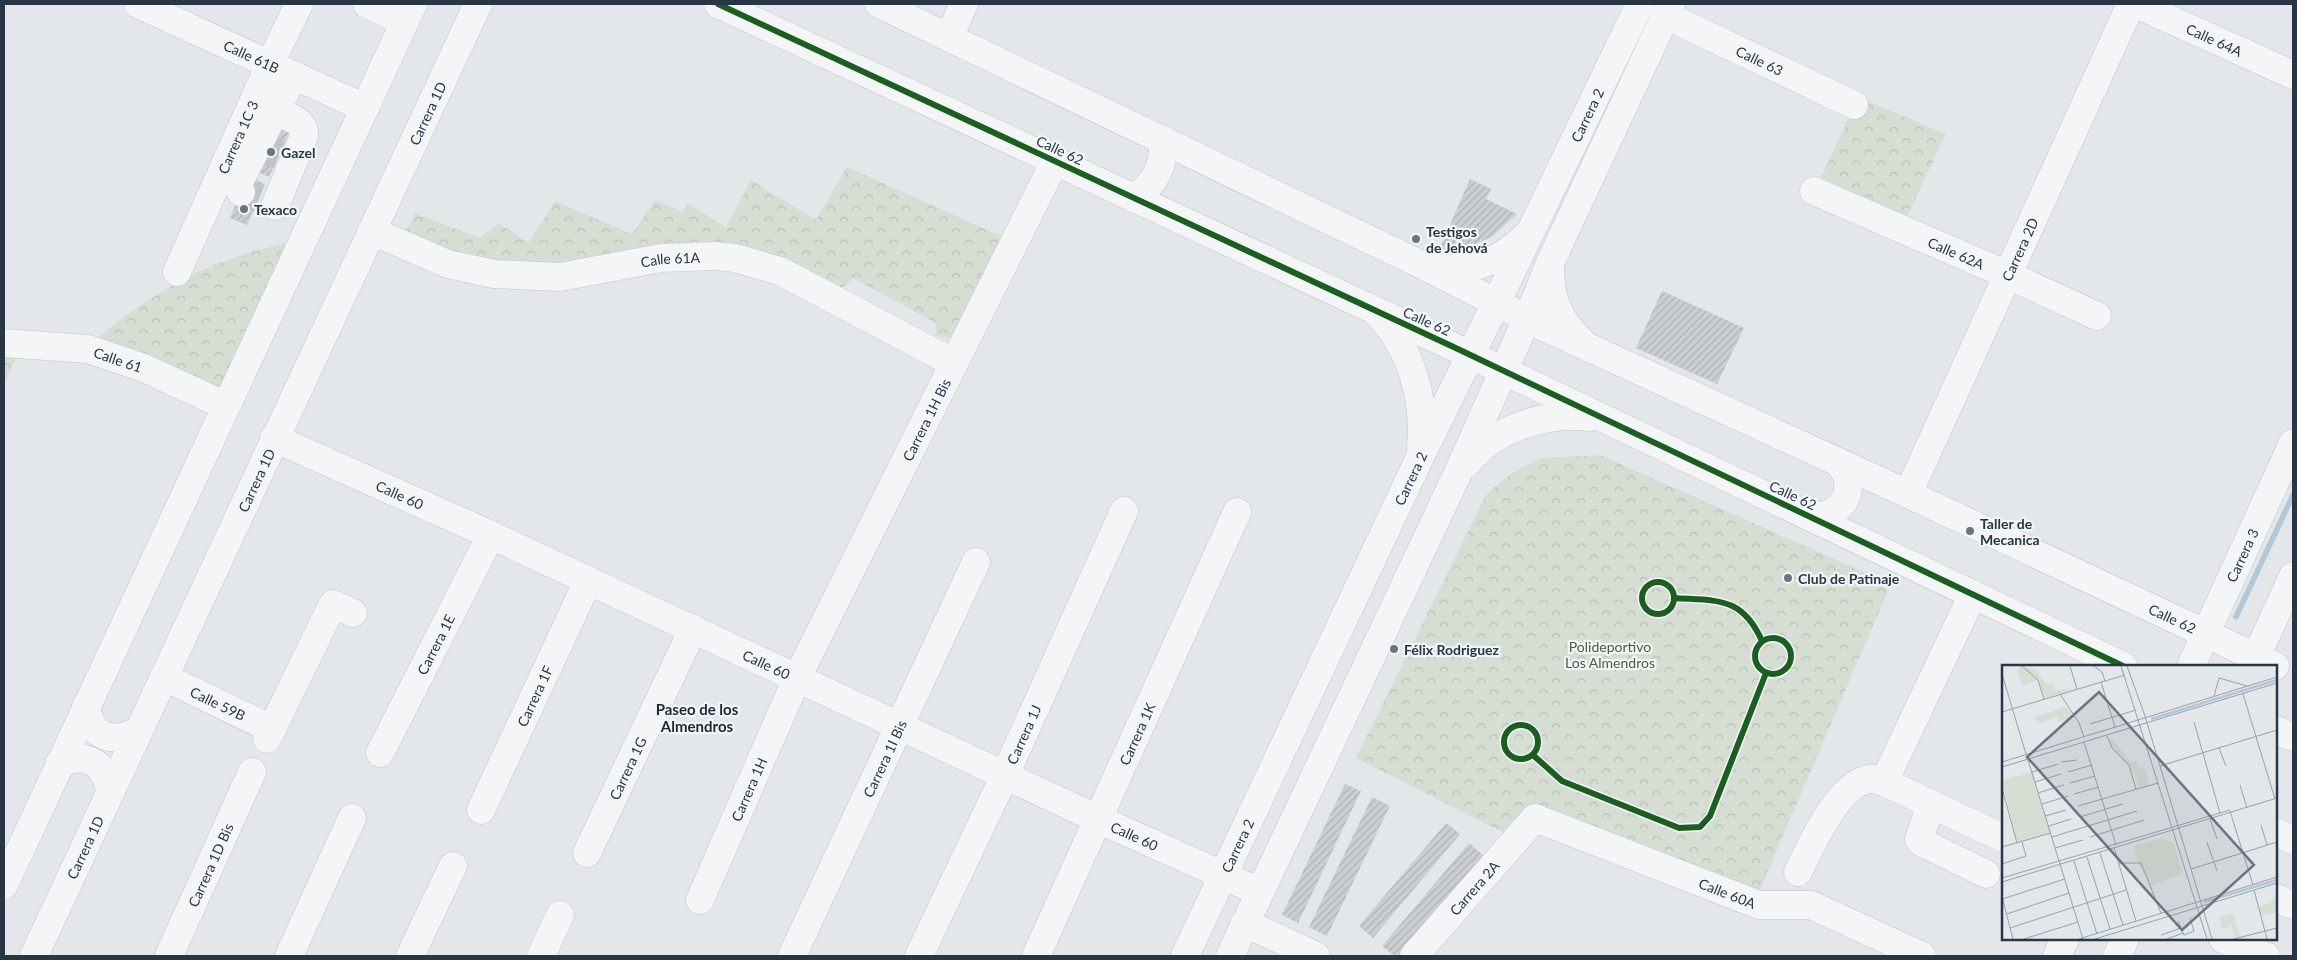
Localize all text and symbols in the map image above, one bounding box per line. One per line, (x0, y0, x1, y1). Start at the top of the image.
street label: Calle 64A (2184, 19, 2246, 60)
street label: Calle 61B (221, 36, 282, 76)
street label: Calle 63 (1733, 42, 1786, 79)
street label: Carrera 1D (405, 79, 449, 148)
street label: Carrera 2 (1567, 85, 1607, 145)
street label: Carrera 1C 3 (214, 98, 261, 176)
street label: Calle 62 (1034, 132, 1086, 168)
place label: Gazel (281, 144, 316, 161)
marker: Gazel (265, 146, 277, 158)
place label: Texaco (254, 201, 297, 218)
marker: Texaco (238, 203, 250, 215)
street label: Carrera 2D (1998, 215, 2041, 284)
place label: Testigos de Jehová (1426, 223, 1488, 256)
marker: Testigos de Jehová (1410, 233, 1422, 245)
street label: Calle 62A (1925, 233, 1987, 272)
street label: Calle 61A (639, 248, 701, 270)
street label: Calle 62 (1401, 303, 1453, 339)
street label: Calle 61 (92, 343, 145, 375)
street label: Carrera 1H Bis (898, 376, 954, 464)
street label: Carrera 1D (234, 446, 278, 515)
street label: Carrera 2 (1390, 449, 1430, 508)
street label: Calle 60 (374, 476, 426, 512)
street label: Calle 62 (1767, 477, 1819, 513)
place label: Taller de Mecanica (1980, 515, 2040, 548)
marker: Taller de Mecanica (1964, 525, 1976, 537)
street label: Carrera 3 (2222, 525, 2261, 585)
place label: Club de Patinaje (1798, 570, 1900, 587)
marker: Club de Patinaje (1782, 572, 1794, 584)
street label: Calle 62 (2146, 600, 2199, 636)
street label: Carrera 1E (413, 611, 458, 677)
park label: Polideportivo Los Almendros (1565, 638, 1655, 671)
place label: Félix Rodriguez (1404, 641, 1500, 658)
marker: Félix Rodriguez (1388, 643, 1400, 655)
street label: Calle 60 (740, 646, 793, 682)
street label: Carrera 1F (513, 663, 556, 729)
inset map (2002, 665, 2277, 940)
street label: Calle 59B (188, 683, 248, 724)
street label: Carrera 1K (1115, 699, 1158, 768)
district label: Paseo de los Almendros (656, 700, 739, 735)
street label: Carrera 1J (1003, 702, 1044, 767)
street label: Carrera 1I Bis (859, 717, 910, 800)
street label: Carrera 1G (605, 734, 649, 802)
street label: Carrera 1H (727, 755, 770, 824)
street label: Carrera 1D (63, 813, 107, 882)
street label: Carrera 2 (1217, 816, 1257, 875)
street label: Calle 60 (1108, 817, 1161, 854)
street label: Carrera 1D Bis (184, 820, 236, 909)
street label: Carrera 2A (1446, 856, 1503, 918)
street label: Calle 60A (1697, 874, 1759, 912)

